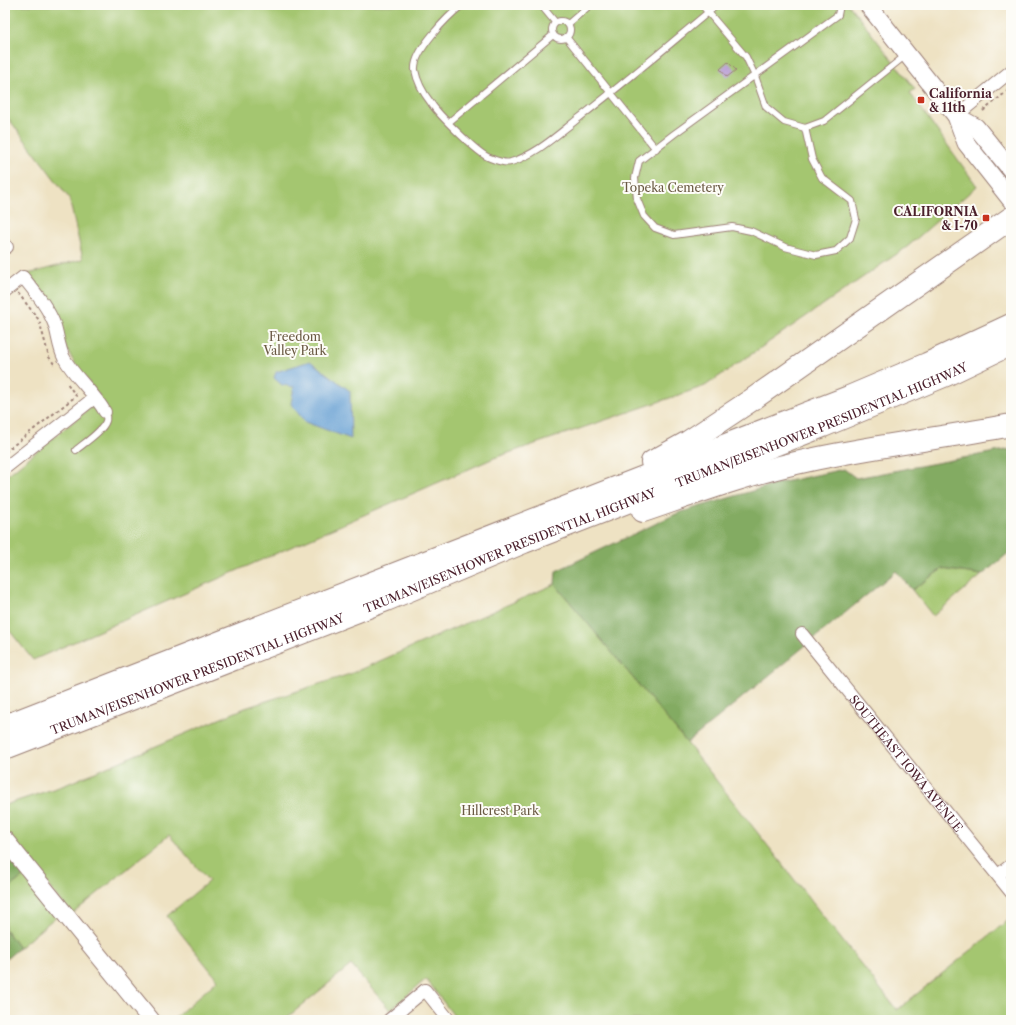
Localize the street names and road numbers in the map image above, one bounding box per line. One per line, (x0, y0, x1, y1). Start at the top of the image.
street label: TRUMAN/EISENHOWER PRESIDENTIAL HIGHWAY (673, 358, 970, 490)
street label: TRUMAN/EISENHOWER PRESIDENTIAL HIGHWAY (361, 484, 658, 616)
street label: TRUMAN/EISENHOWER PRESIDENTIAL HIGHWAY (48, 609, 347, 737)
street label: SOUTHEAST IOWA AVENUE (847, 692, 966, 834)

